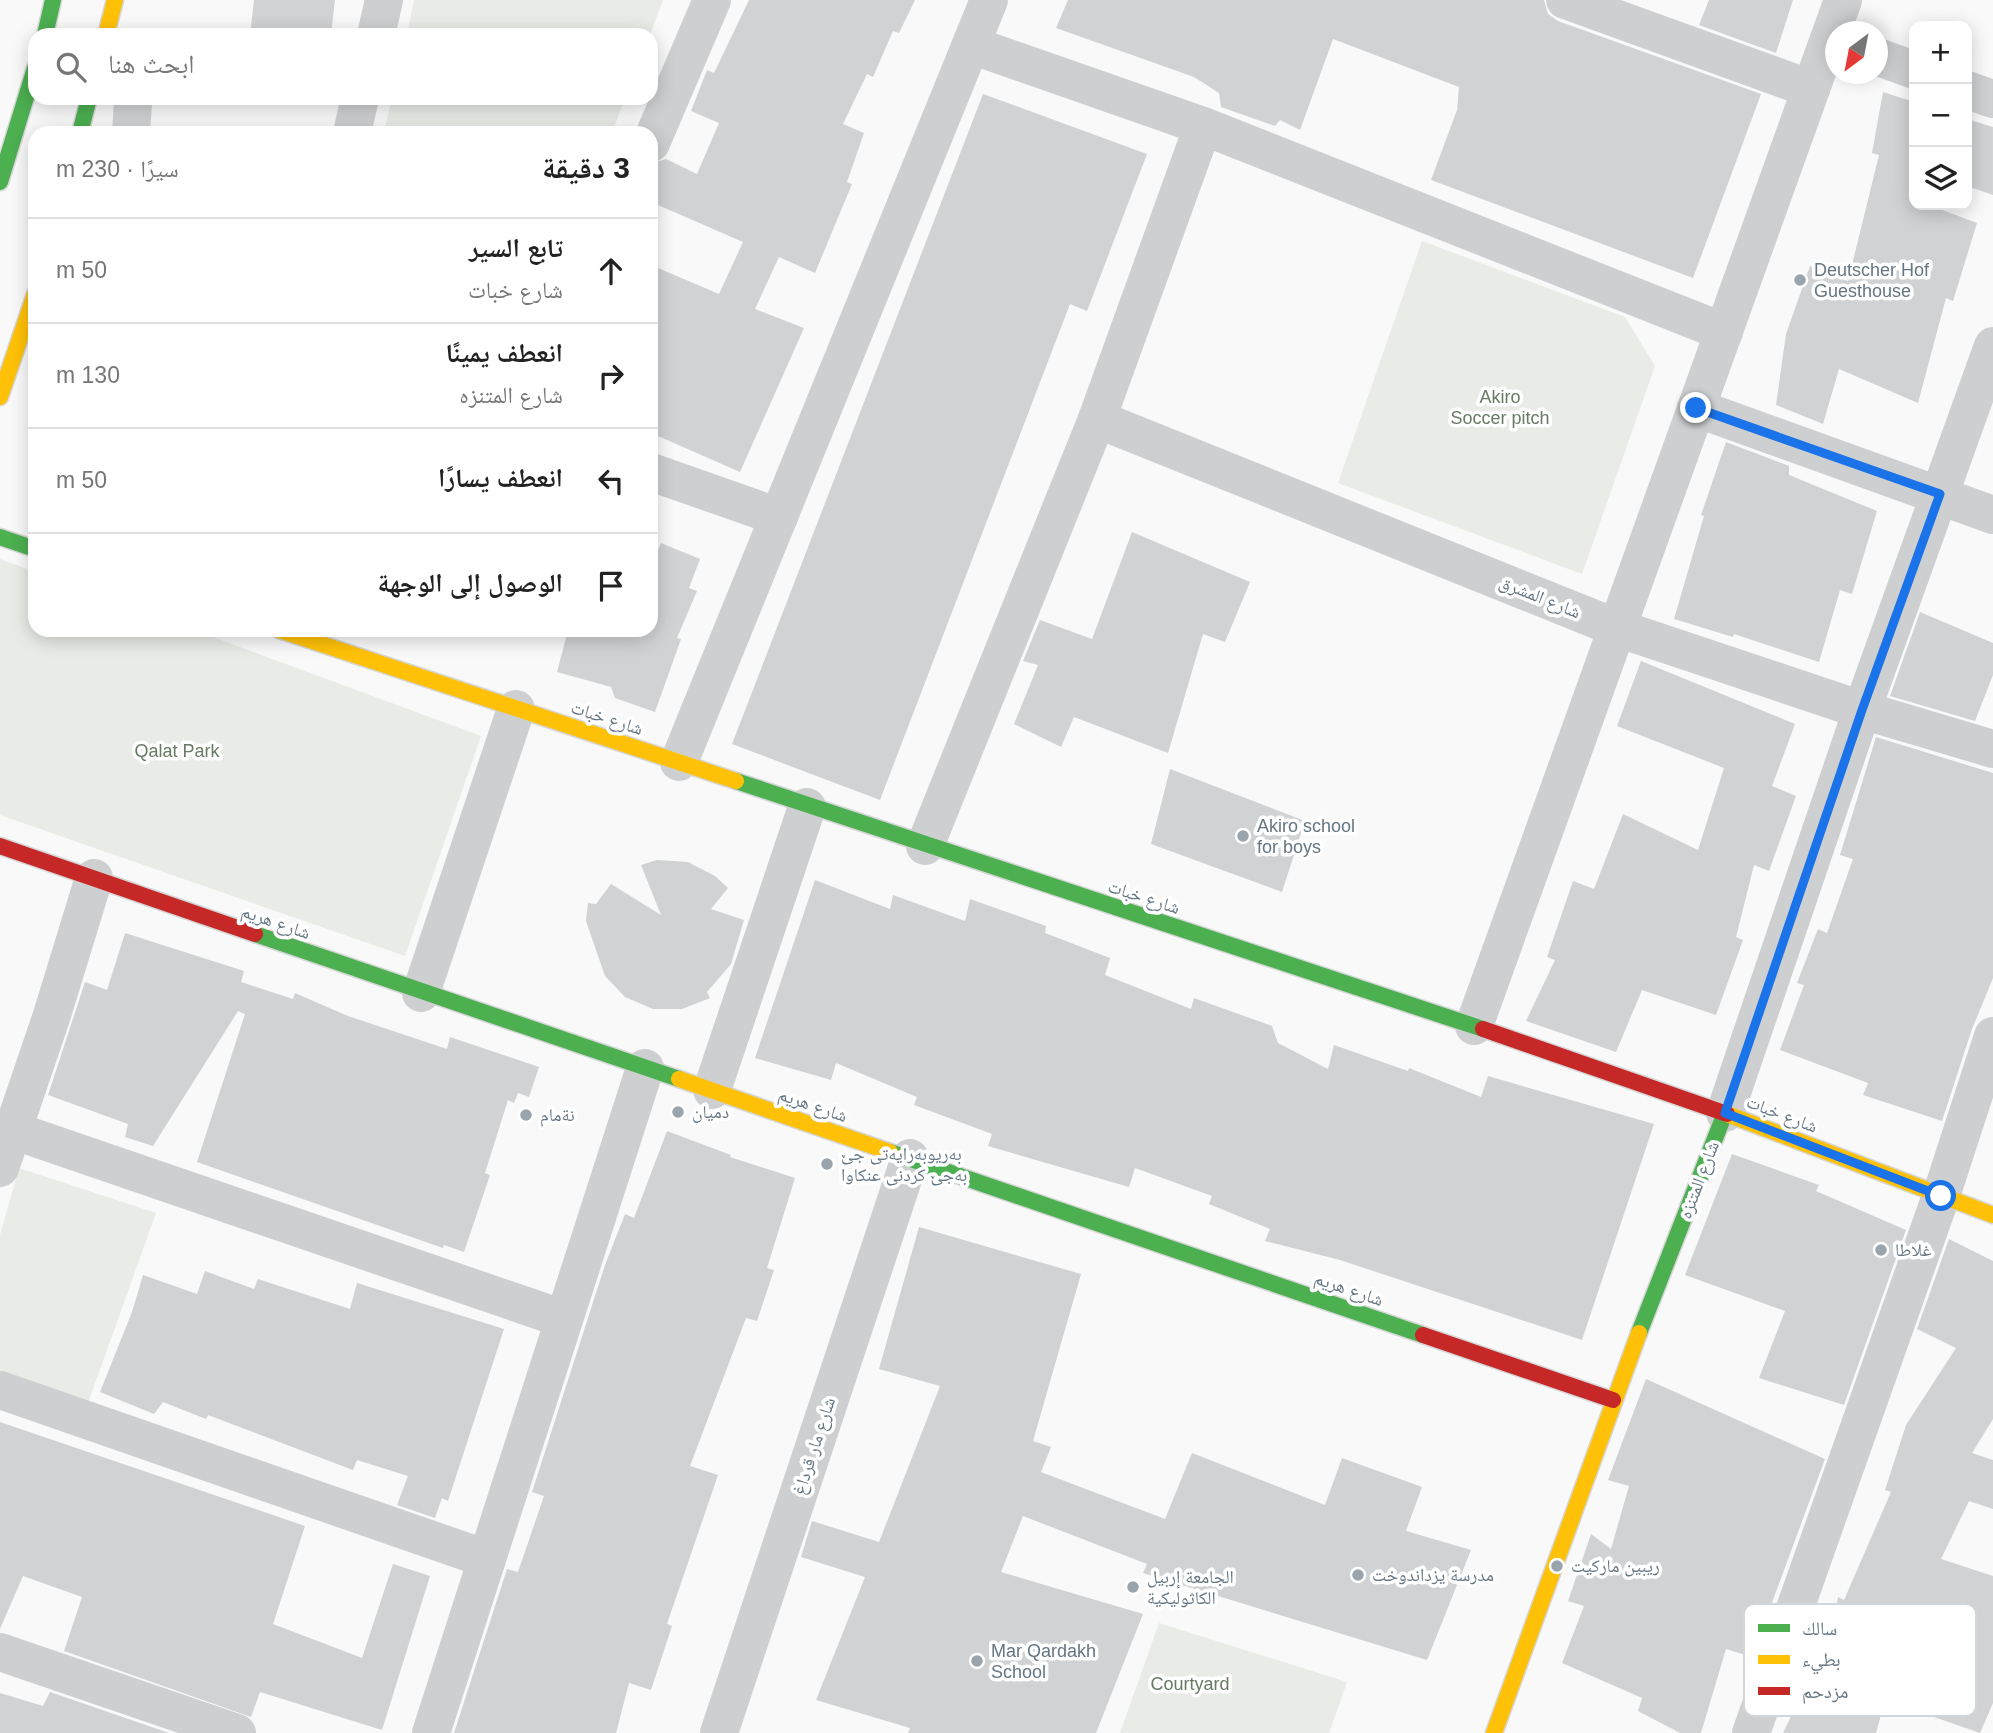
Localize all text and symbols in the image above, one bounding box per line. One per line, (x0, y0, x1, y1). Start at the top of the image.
north arrow (1825, 21, 1888, 84)
map controls (1909, 21, 1972, 210)
button: + (1909, 21, 1972, 84)
search box (28, 28, 658, 105)
icon: search (52, 48, 90, 86)
text: ابحث هنا (108, 49, 195, 79)
button: − (1909, 84, 1972, 147)
button: layers (1909, 147, 1972, 210)
text: 3 دقيقة (542, 151, 630, 184)
text: سيرًا · 230 m (56, 156, 179, 182)
text: تابع السير (469, 233, 563, 263)
icon: ahead (592, 252, 630, 290)
text: 50 m (56, 257, 107, 283)
place label: Deutscher Hof Guesthouse (1814, 260, 1930, 301)
marker: Deutscher Hof Guesthouse (1792, 272, 1808, 288)
text: شارع خبات (468, 277, 563, 303)
text: انعطف يمينًا (446, 338, 563, 368)
icon: right (592, 357, 630, 395)
text: 130 m (56, 362, 120, 388)
text: شارع المتنزه (459, 382, 563, 408)
park label: Akiro Soccer pitch (1450, 387, 1550, 428)
route end (1680, 392, 1711, 423)
icon: left (592, 462, 630, 500)
text: انعطف يسارًا (438, 463, 563, 493)
text: 50 m (56, 467, 107, 493)
icon: arrive (592, 567, 630, 605)
text: الوصول إلى الوجهة (378, 568, 563, 598)
street label: شارع المشرق (1496, 572, 1583, 623)
street label: شارع خبات (568, 697, 645, 740)
park label: Qalat Park (134, 741, 221, 761)
place label: Akiro school for boys (1257, 816, 1355, 857)
marker: Akiro school for boys (1235, 828, 1251, 844)
street label: شارع خبات (1105, 876, 1182, 919)
street label: شارع هريم (238, 901, 313, 945)
street label: شارع هريم (775, 1084, 850, 1128)
street label: شارع خبات (1743, 1091, 1820, 1138)
place label: دميان (692, 1102, 729, 1123)
marker: دميان (670, 1104, 686, 1120)
place label: نةمام (540, 1105, 575, 1127)
marker: نةمام (518, 1107, 534, 1123)
street label: شارع المتنزه (1675, 1139, 1724, 1222)
place label: بەریوبەرایەتی جێ بەجێ کردنی عنکاوا (841, 1144, 967, 1186)
marker: بەریوبەرایەتی جێ بەجێ کردنی عنکاوا (819, 1156, 835, 1172)
route start (1925, 1180, 1956, 1211)
place label: غلاطا (1895, 1240, 1932, 1260)
marker: غلاطا (1873, 1242, 1889, 1258)
street label: شارع هريم (1311, 1268, 1386, 1312)
street label: شارع مار قرداغ (789, 1395, 840, 1498)
place label: ريبين ماركيت (1571, 1556, 1660, 1577)
marker: ريبين ماركيت (1549, 1558, 1565, 1574)
place label: مدرسة يزداندوخت (1372, 1565, 1494, 1585)
place label: الجامعة إربيل الكاثوليكية (1147, 1567, 1234, 1608)
marker: مدرسة يزداندوخت (1350, 1567, 1366, 1583)
marker: الجامعة إربيل الكاثوليكية (1125, 1579, 1141, 1595)
legend (1744, 1604, 1976, 1716)
text: سالك (1802, 1618, 1837, 1639)
place label: Mar Qardakh School (991, 1641, 1096, 1682)
text: بطيء (1802, 1649, 1841, 1675)
marker: Mar Qardakh School (969, 1653, 985, 1669)
park label: Courtyard (1150, 1674, 1230, 1694)
text: مزدحم (1802, 1681, 1848, 1704)

